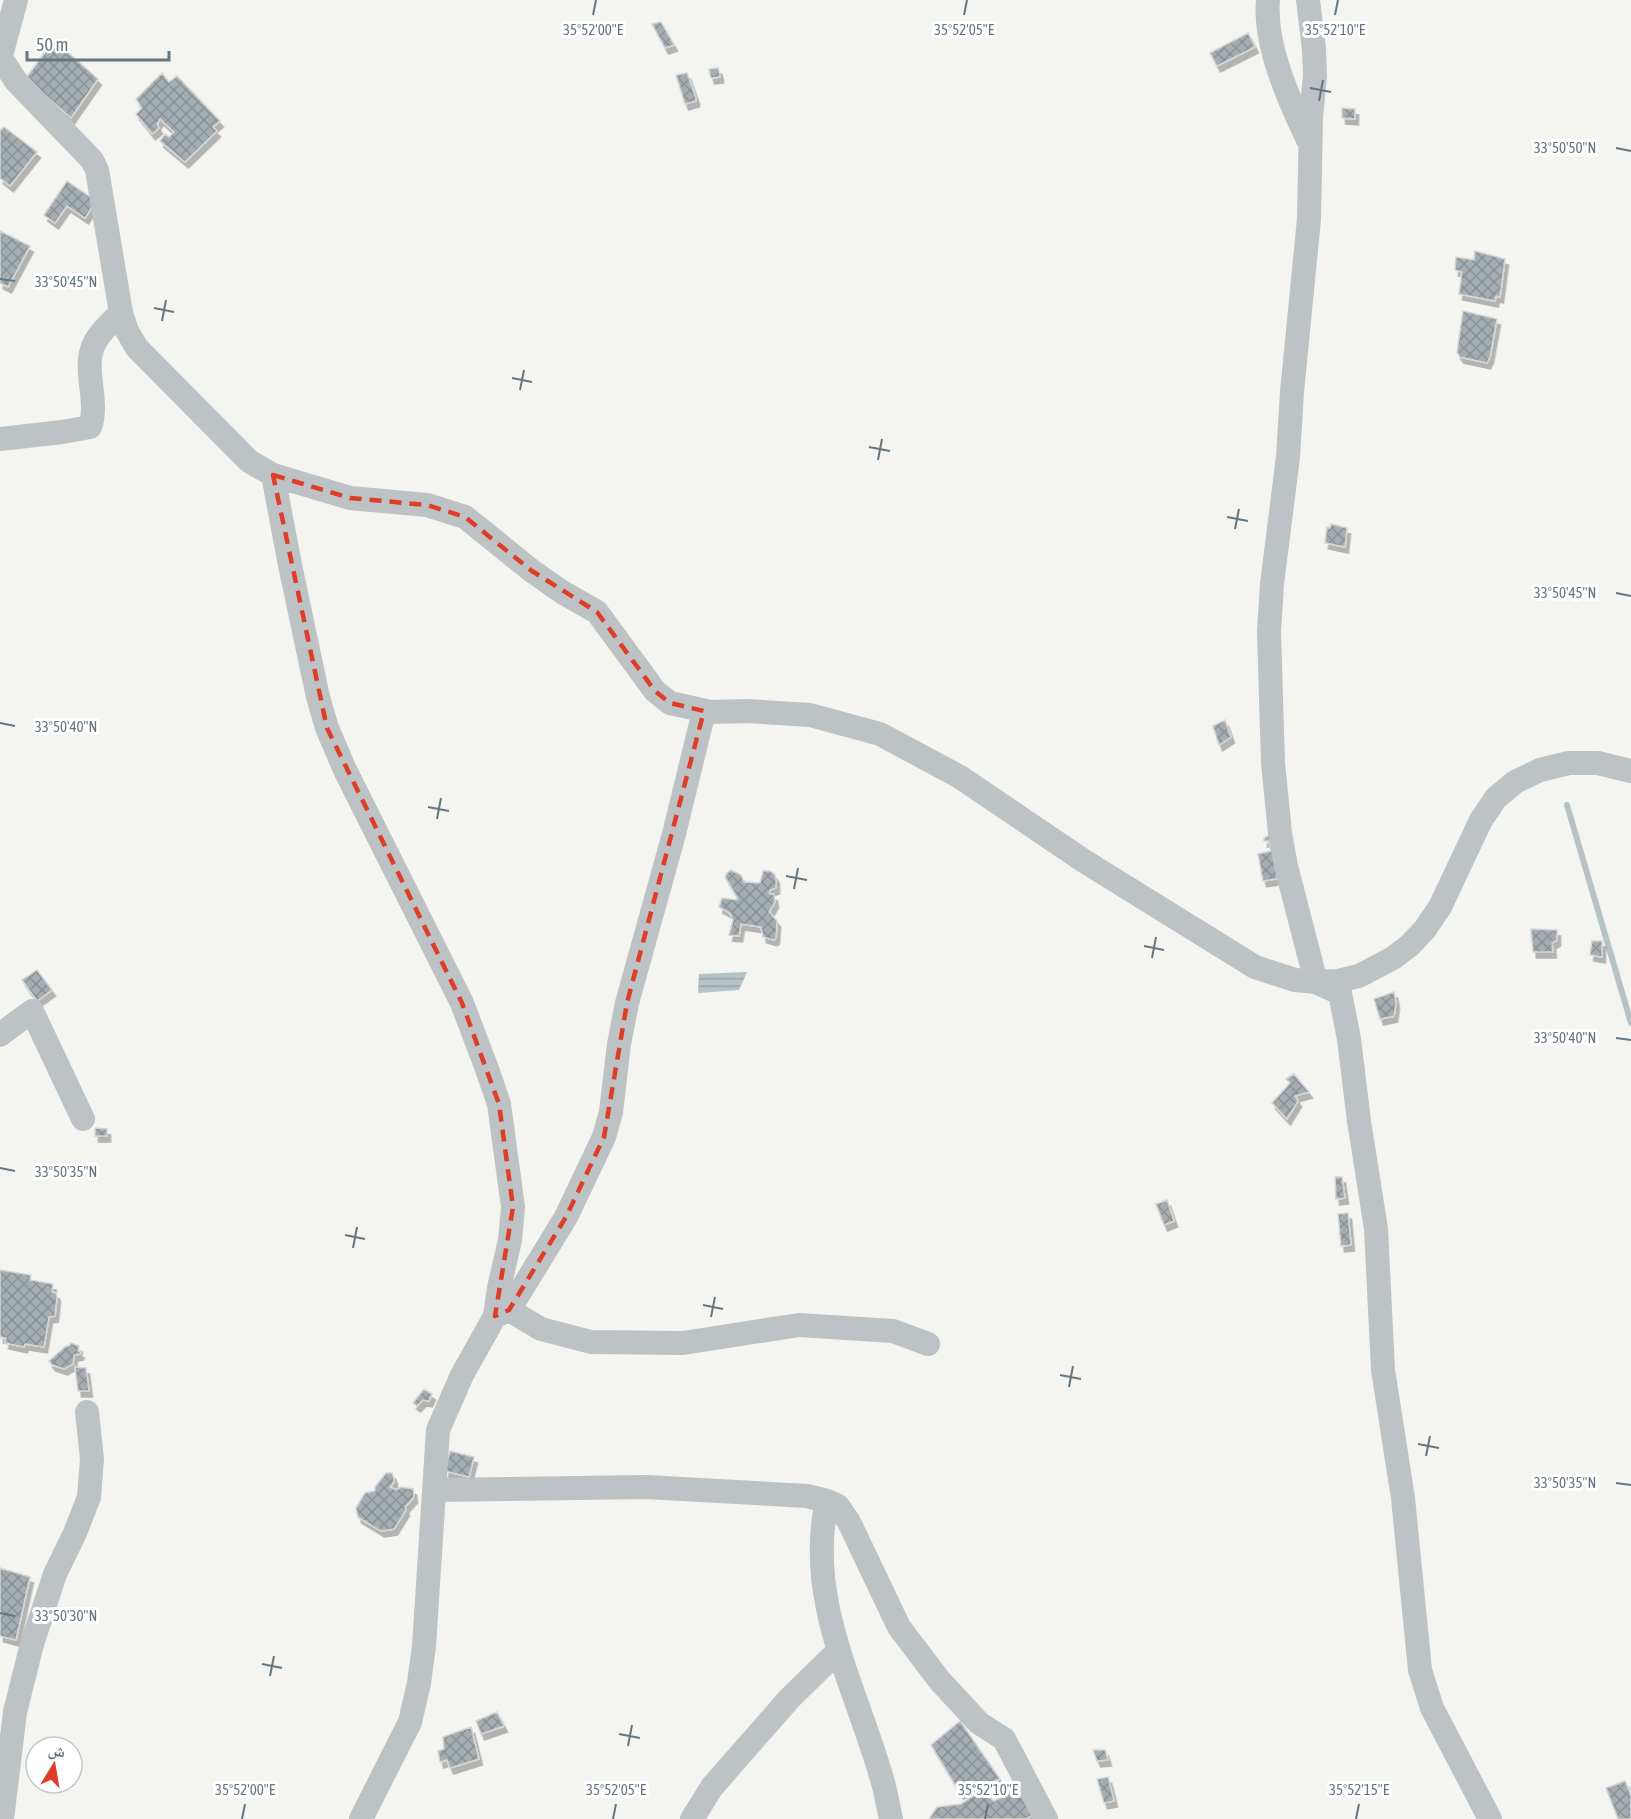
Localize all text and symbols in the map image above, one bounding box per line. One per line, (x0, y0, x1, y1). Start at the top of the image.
text: 35°52'00"E (563, 21, 624, 38)
text: 35°52'05"E (934, 21, 995, 38)
text: 35°52'10"E (1305, 21, 1366, 38)
scale bar (27, 24, 170, 62)
text: 50 m (36, 34, 68, 55)
text: 33°50'50"N (1534, 139, 1596, 156)
text: 33°50'45"N (35, 273, 97, 290)
text: 33°50'45"N (1534, 584, 1596, 601)
text: 33°50'40"N (35, 718, 97, 735)
text: 33°50'40"N (1534, 1029, 1596, 1046)
text: 33°50'35"N (35, 1163, 97, 1180)
text: 33°50'35"N (1534, 1474, 1596, 1491)
text: 33°50'30"N (35, 1607, 97, 1624)
north arrow (24, 1735, 84, 1795)
text: ش (47, 1740, 67, 1762)
text: 35°52'00"E (215, 1781, 276, 1798)
text: 35°52'05"E (586, 1781, 647, 1798)
text: 35°52'10"E (958, 1781, 1019, 1798)
text: 35°52'15"E (1329, 1781, 1390, 1798)

